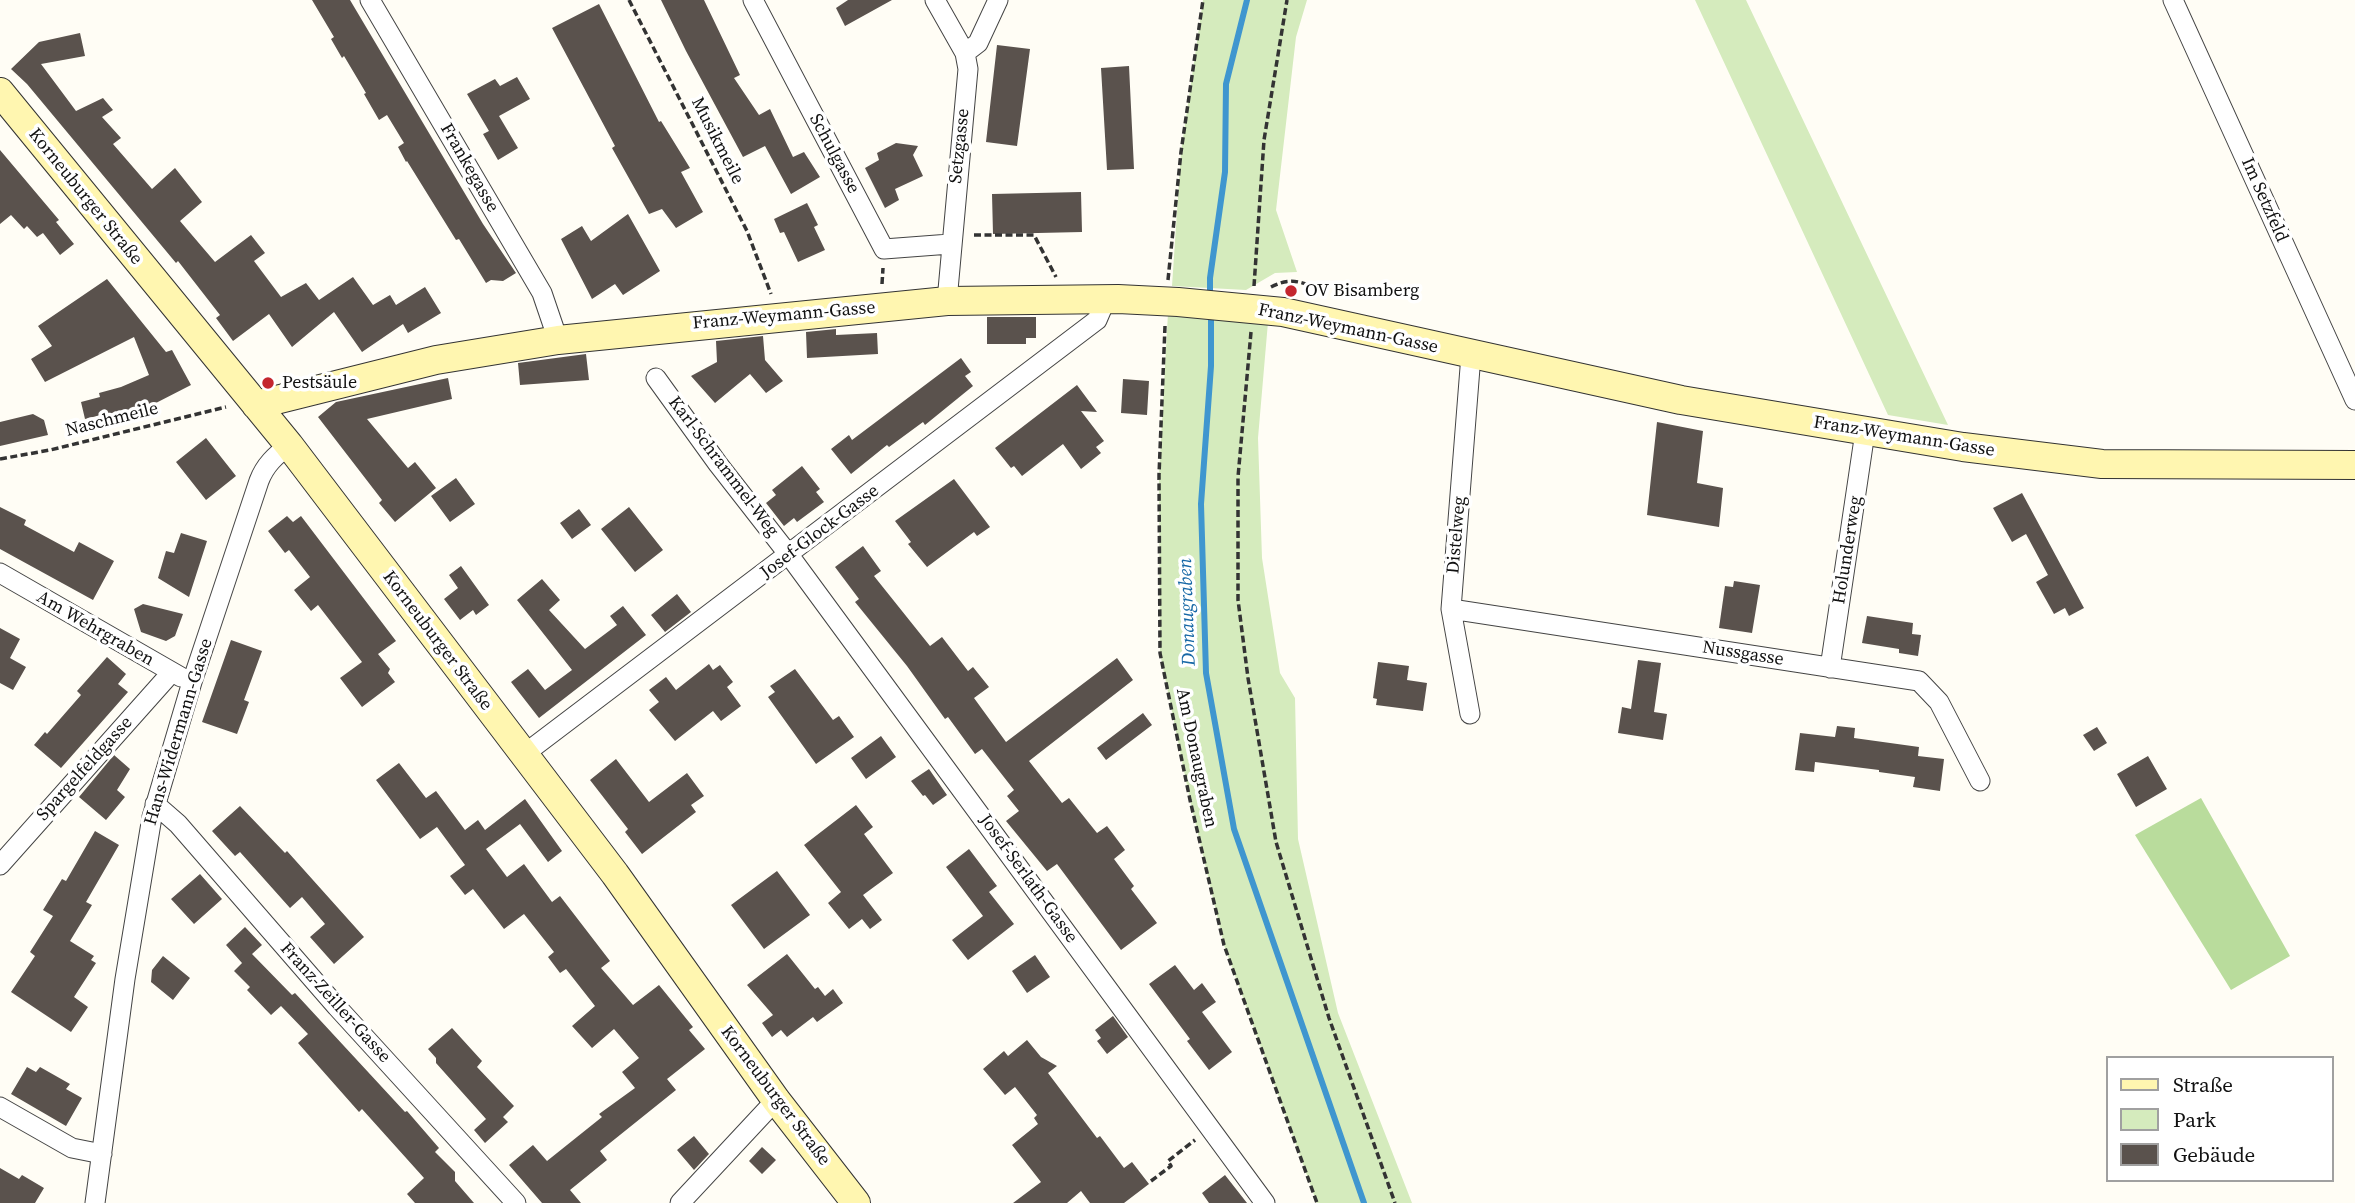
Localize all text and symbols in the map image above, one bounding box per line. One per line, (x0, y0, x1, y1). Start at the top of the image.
street label: Musikmeile (686, 94, 748, 188)
street label: Setzgasse (945, 107, 975, 185)
street label: Schulgasse (804, 110, 864, 198)
street label: Frankegasse (435, 120, 503, 216)
street label: Korneuburger Straße (23, 124, 147, 270)
street label: Im Setzfeld (2236, 154, 2292, 246)
place label: OV Bisamberg (1305, 280, 1419, 302)
marker: OV Bisamberg (1283, 283, 1299, 299)
street label: Franz-Weymann-Gasse (692, 297, 876, 335)
street label: Franz-Weymann-Gasse (1256, 299, 1440, 359)
place label: Pestsäule (282, 372, 357, 394)
marker: Pestsäule (260, 375, 276, 391)
street label: Karl-Schrammel-Weg (663, 393, 783, 541)
street label: Naschmeile (63, 398, 161, 442)
street label: Franz-Weymann-Gasse (1812, 412, 1996, 462)
street label: Josef-Glock-Gasse (756, 480, 884, 584)
street label: Holunderweg (1829, 494, 1867, 606)
street label: Distelweg (1443, 495, 1471, 575)
water label: Donaugraben (1175, 558, 1201, 666)
street label: Korneuburger Straße (377, 567, 497, 715)
street label: Am Wehrgraben (32, 587, 158, 671)
street label: Hans-Widermann-Gasse (140, 636, 218, 828)
street label: Nussgasse (1701, 637, 1785, 671)
street label: Am Donaugraben (1171, 686, 1221, 830)
street label: Spargelfeldgasse (32, 712, 138, 826)
street label: Josef-Serlath-Gasse (974, 810, 1082, 948)
street label: Franz-Zeiller-Gasse (275, 938, 395, 1068)
street label: Korneuburger Straße (715, 1022, 835, 1170)
legend (2106, 1056, 2334, 1182)
text: Straße (2173, 1070, 2233, 1099)
text: Park (2173, 1105, 2216, 1134)
text: Gebäude (2173, 1140, 2255, 1169)

